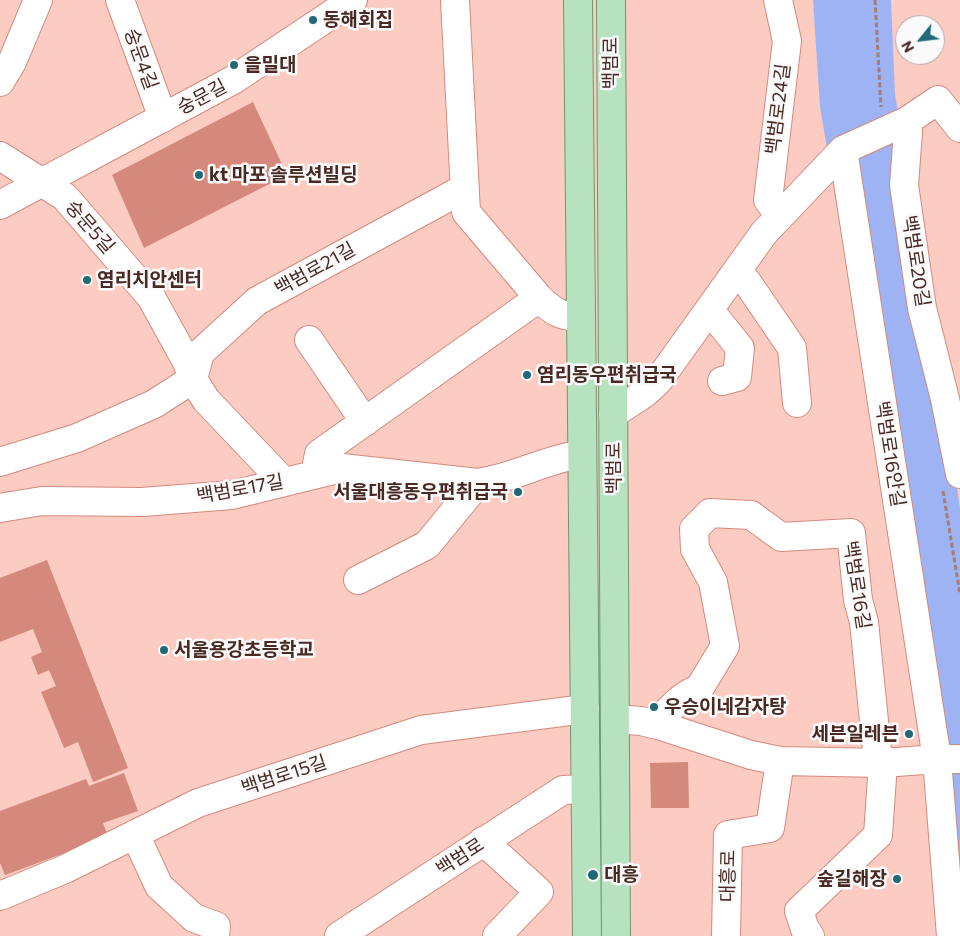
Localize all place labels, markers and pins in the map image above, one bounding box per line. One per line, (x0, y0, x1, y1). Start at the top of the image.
place label: 동해회집 (323, 9, 393, 31)
marker: 동해회집 (307, 14, 319, 26)
place label: 을밀대 (244, 54, 296, 76)
marker: 을밀대 (228, 59, 240, 71)
place label: kt 마포 솔루션빌딩 (209, 164, 358, 186)
marker: kt 마포 솔루션빌딩 (193, 169, 205, 181)
place label: 염리치안센터 (97, 269, 202, 291)
marker: 염리치안센터 (81, 274, 93, 286)
place label: 염리동우편취급국 (537, 364, 677, 386)
marker: 염리동우편취급국 (521, 369, 533, 381)
place label: 서울대흥동우편취급국 (333, 481, 508, 503)
marker: 서울대흥동우편취급국 (512, 486, 524, 498)
place label: 서울용강초등학교 (174, 639, 314, 661)
marker: 서울용강초등학교 (158, 644, 170, 656)
place label: 우승이네감자탕 (664, 696, 786, 718)
marker: 우승이네감자탕 (648, 701, 660, 713)
place label: 세븐일레븐 (812, 723, 899, 745)
marker: 세븐일레븐 (903, 728, 915, 740)
place label: 대흥 (604, 864, 639, 886)
marker: 대흥 (586, 868, 600, 882)
place label: 숲길해장 (817, 868, 887, 890)
marker: 숲길해장 (891, 873, 903, 885)

